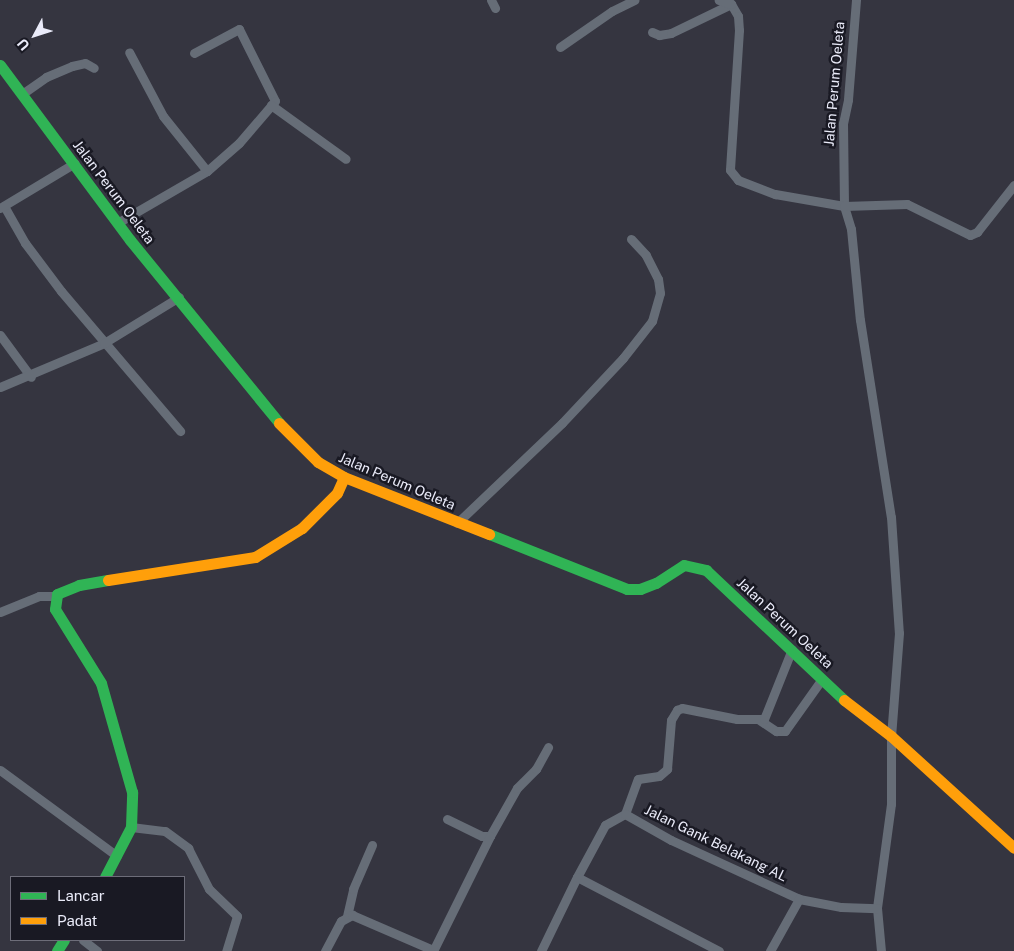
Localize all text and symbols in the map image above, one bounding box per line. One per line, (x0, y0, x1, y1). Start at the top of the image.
north arrow (10, 10, 60, 60)
street label: Jalan Perum Oeleta (820, 21, 848, 147)
text: U (14, 36, 33, 54)
street label: Jalan Perum Oeleta (70, 137, 158, 247)
street label: Jalan Perum Oeleta (336, 449, 458, 513)
street label: Jalan Perum Oeleta (733, 574, 837, 672)
street label: Jalan Gank Belakang AL (642, 801, 790, 885)
legend (10, 876, 185, 941)
text: Lancar (57, 887, 105, 904)
text: Padat (57, 912, 97, 929)

